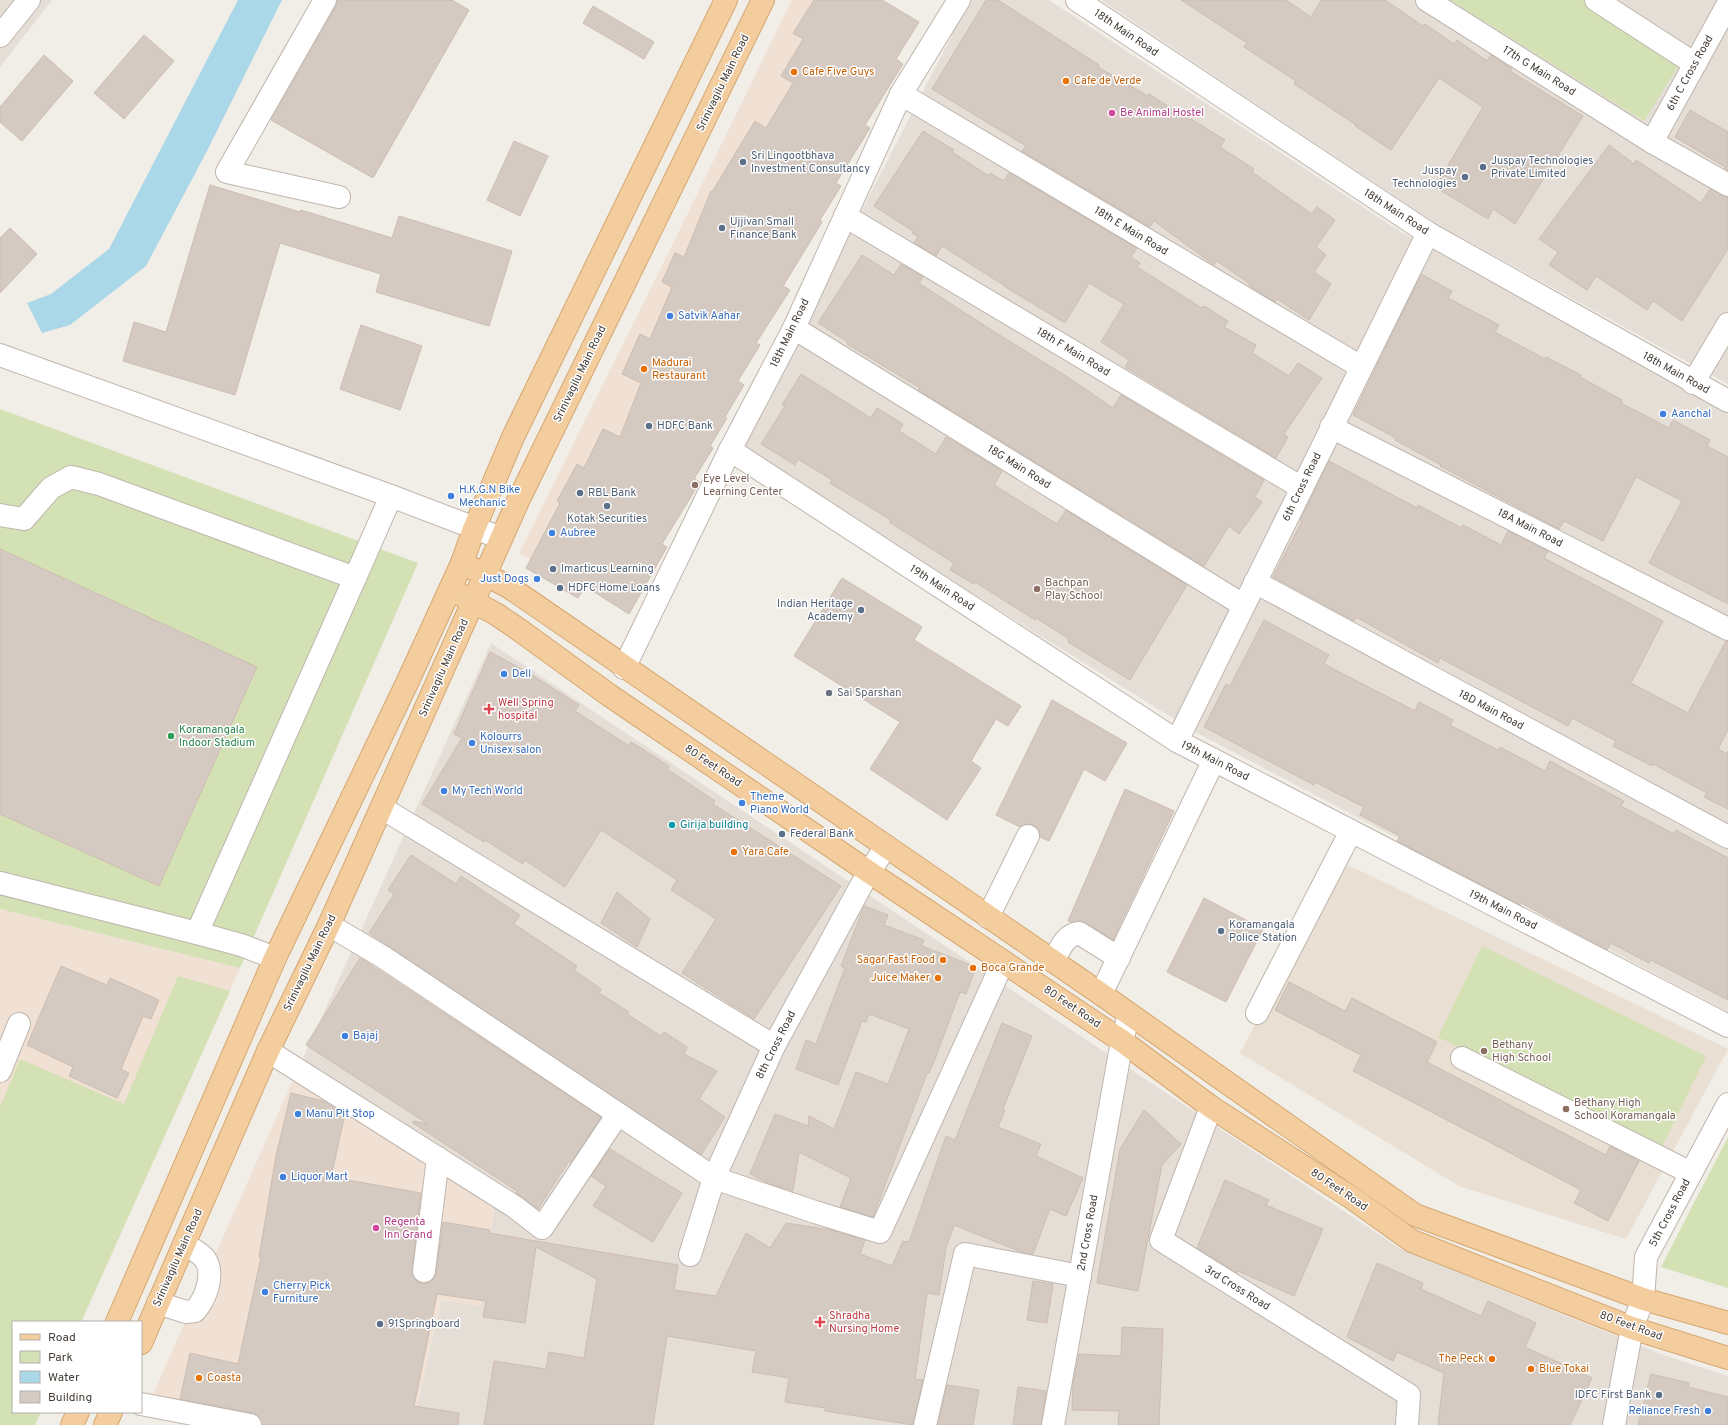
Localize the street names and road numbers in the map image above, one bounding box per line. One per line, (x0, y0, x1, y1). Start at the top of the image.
street label: 18th Main Road (1091, 6, 1161, 60)
street label: Srinivagilu Main Road (693, 32, 753, 134)
street label: 6th C Cross Road (1663, 33, 1717, 113)
street label: 17th G Main Road (1500, 43, 1578, 99)
street label: 18th Main Road (1361, 186, 1431, 238)
street label: 18th E Main Road (1091, 203, 1171, 259)
street label: 18th Main Road (767, 296, 813, 370)
street label: Srinivagilu Main Road (550, 323, 610, 425)
street label: 18th F Main Road (1034, 325, 1112, 379)
street label: 18th Main Road (1640, 349, 1712, 397)
street label: 18G Main Road (985, 442, 1053, 492)
street label: 6th Cross Road (1279, 450, 1325, 524)
street label: 18A Main Road (1495, 505, 1565, 551)
street label: 19th Main Road (907, 562, 977, 614)
street label: Srinivagilu Main Road (416, 617, 472, 719)
street label: 18D Main Road (1456, 687, 1526, 733)
street label: 19th Main Road (1179, 738, 1251, 784)
street label: 80 Feet Road (682, 742, 744, 790)
street label: 19th Main Road (1467, 887, 1539, 933)
street label: Srinivagilu Main Road (280, 912, 340, 1014)
street label: 80 Feet Road (1041, 983, 1103, 1031)
street label: 8th Cross Road (753, 1009, 799, 1081)
street label: 80 Feet Road (1308, 1166, 1370, 1214)
street label: 5th Cross Road (1646, 1177, 1694, 1249)
street label: 2nd Cross Road (1074, 1194, 1102, 1272)
street label: Srinivagilu Main Road (150, 1207, 206, 1309)
street label: 3rd Cross Road (1202, 1262, 1272, 1314)
street label: 80 Feet Road (1598, 1308, 1664, 1344)

